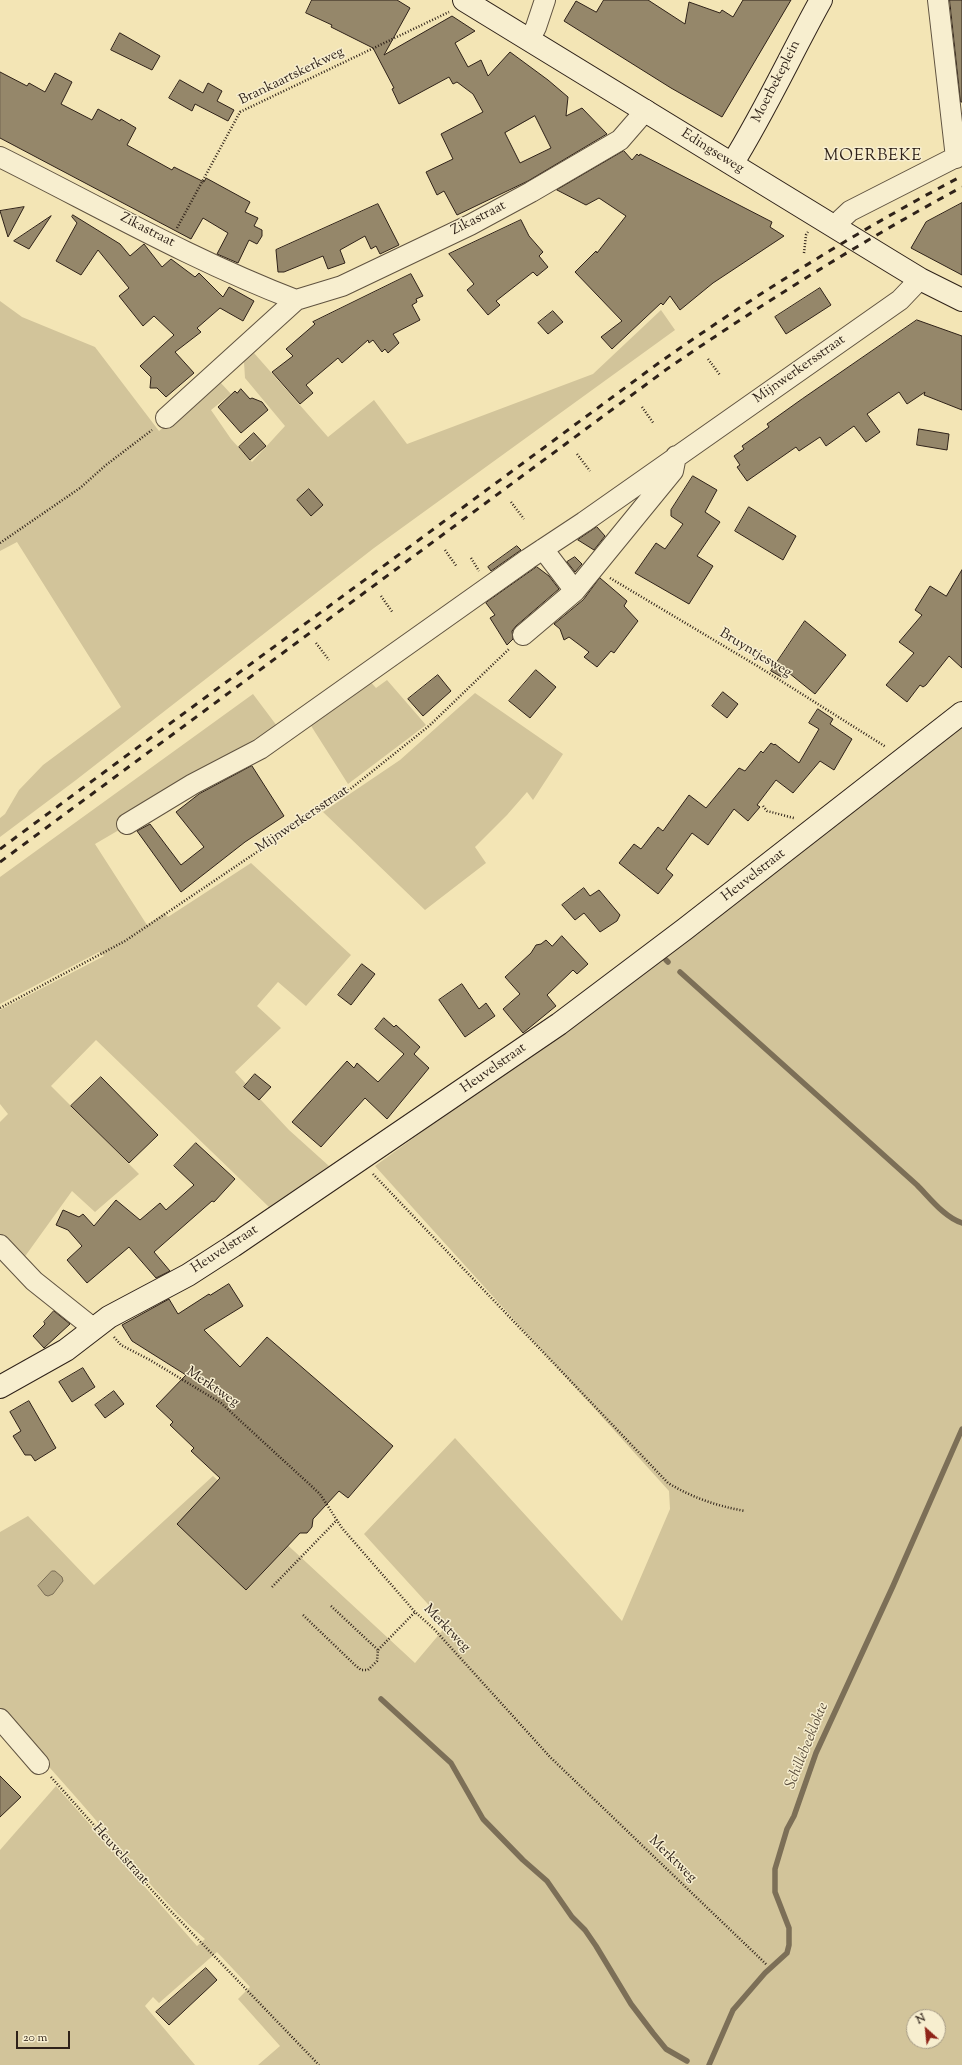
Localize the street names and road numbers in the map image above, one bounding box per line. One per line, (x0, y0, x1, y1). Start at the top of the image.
street label: Moerbekeplein (749, 38, 805, 126)
street label: Brankaartskerkweg (237, 44, 347, 110)
street label: Edingseweg (678, 126, 746, 178)
street label: Zikastraat (449, 198, 509, 240)
street label: Zikastraat (117, 210, 177, 252)
street label: Mijnwerkersstraat (751, 332, 849, 408)
street label: Bruyntjesweg (716, 626, 794, 682)
street label: Mijnwerkersstraat (254, 783, 352, 857)
street label: Heuvelstraat (719, 846, 789, 906)
street label: Heuvelstraat (458, 1040, 530, 1098)
street label: Heuvelstraat (189, 1222, 261, 1278)
street label: Merktweg (182, 1364, 242, 1412)
street label: Merktweg (419, 1602, 473, 1656)
street label: Heuvelstraat (88, 1821, 152, 1889)
street label: Merktweg (645, 1833, 699, 1887)

